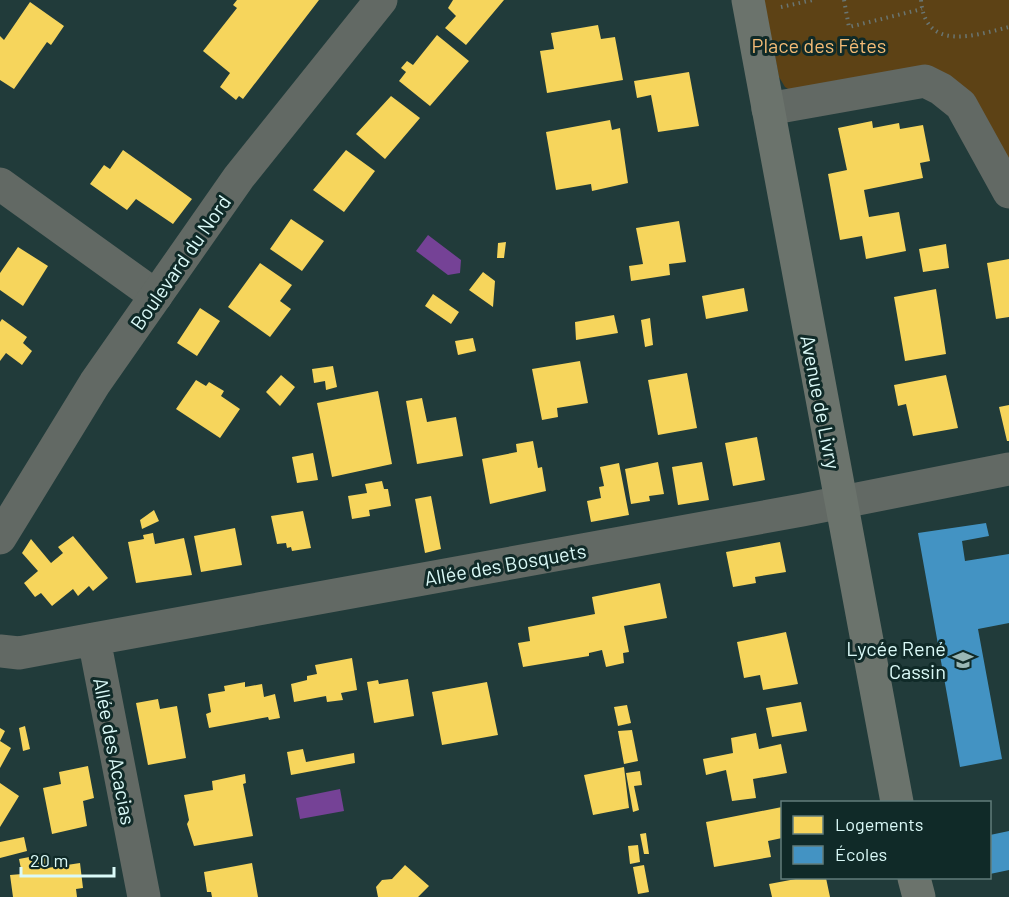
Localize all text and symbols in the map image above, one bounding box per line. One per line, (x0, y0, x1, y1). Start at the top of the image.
park label: Place des Fêtes (752, 33, 886, 57)
street label: Boulevard du Nord (125, 190, 235, 334)
street label: Avenue de Livry (796, 333, 846, 471)
street label: Allée des Bosquets (422, 538, 588, 590)
place label: Lycée René Cassin (846, 636, 946, 683)
school or university icon: Lycée René Cassin (951, 648, 975, 672)
street label: Allée des Acacias (89, 675, 141, 827)
legend (781, 801, 991, 879)
text: Logements (835, 813, 924, 835)
scale bar (21, 840, 114, 878)
text: Écoles (835, 843, 887, 865)
text: 20 m (30, 849, 68, 871)

